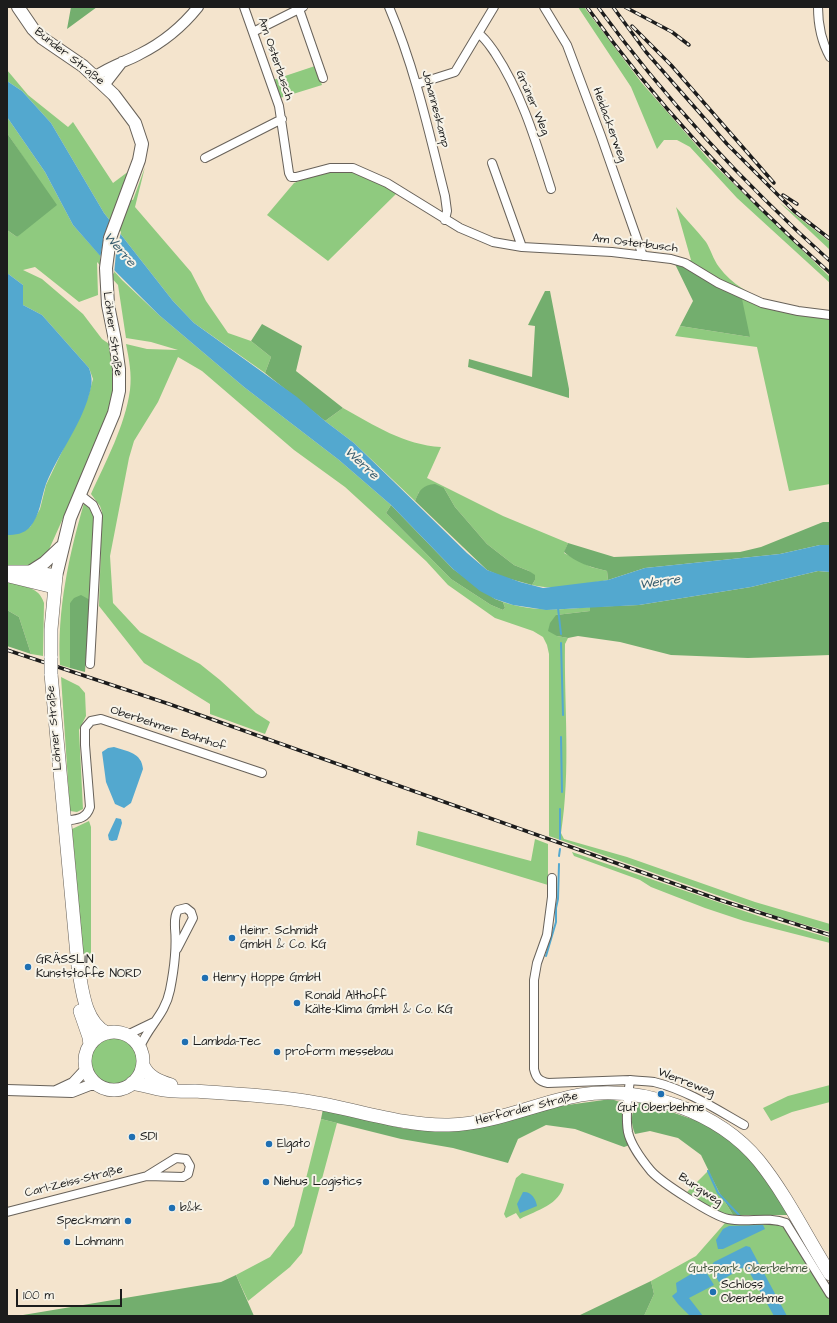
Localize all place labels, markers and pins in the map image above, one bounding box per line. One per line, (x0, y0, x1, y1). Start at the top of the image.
place label: Heinr. Schmidt GmbH & Co. KG (240, 924, 327, 952)
marker: Heinr. Schmidt GmbH & Co. KG (227, 933, 237, 943)
place label: GRÄSSLIN Kunststoffe NORD (36, 953, 141, 981)
marker: GRÄSSLIN Kunststoffe NORD (23, 962, 33, 972)
place label: Henry Hoppe GmbH (213, 971, 321, 985)
marker: Henry Hoppe GmbH (200, 973, 210, 983)
place label: Ronald Althoff Kälte-Klima GmbH & Co. KG (305, 989, 453, 1017)
marker: Ronald Althoff Kälte-Klima GmbH & Co. KG (292, 998, 302, 1008)
place label: Lambda-Tec (193, 1035, 261, 1049)
marker: Lambda-Tec (180, 1037, 190, 1047)
place label: proform messebau (285, 1045, 393, 1059)
marker: proform messebau (272, 1047, 282, 1057)
marker: Gut Oberbehme (656, 1089, 666, 1099)
place label: Gut Oberbehme (618, 1101, 704, 1115)
place label: SDI (140, 1130, 157, 1144)
marker: SDI (127, 1132, 137, 1142)
place label: Elgato (277, 1137, 310, 1151)
marker: Elgato (264, 1139, 274, 1149)
place label: Niehus Logistics (274, 1175, 362, 1189)
marker: Niehus Logistics (261, 1177, 271, 1187)
place label: b&k (180, 1201, 202, 1215)
marker: b&k (167, 1203, 177, 1213)
place label: Speckmann (57, 1214, 120, 1228)
marker: Speckmann (123, 1216, 133, 1226)
place label: Lohmann (75, 1235, 123, 1249)
marker: Lohmann (62, 1237, 72, 1247)
place label: Schloss Oberbehme (721, 1278, 784, 1306)
marker: Schloss Oberbehme (708, 1287, 718, 1297)

